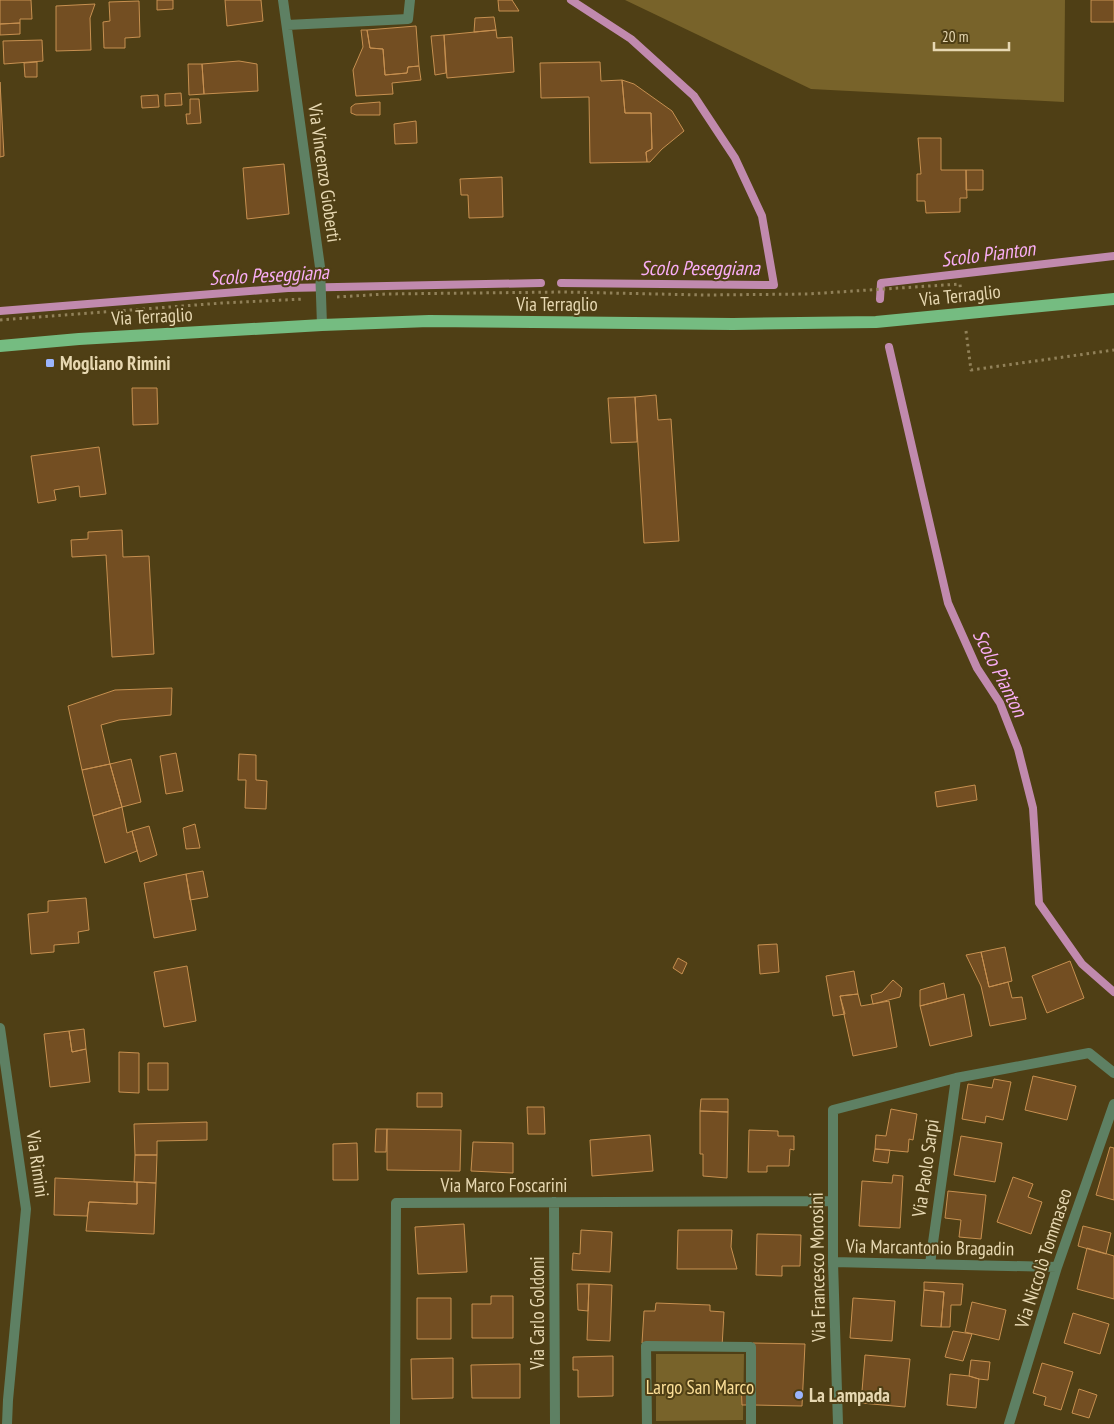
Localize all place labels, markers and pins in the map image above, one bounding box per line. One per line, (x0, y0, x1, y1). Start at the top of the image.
place label: Mogliano Rimini (60, 351, 171, 375)
marker: Mogliano Rimini (44, 357, 56, 369)
place label: La Lampada (809, 1383, 890, 1407)
marker: La Lampada (793, 1389, 805, 1401)

